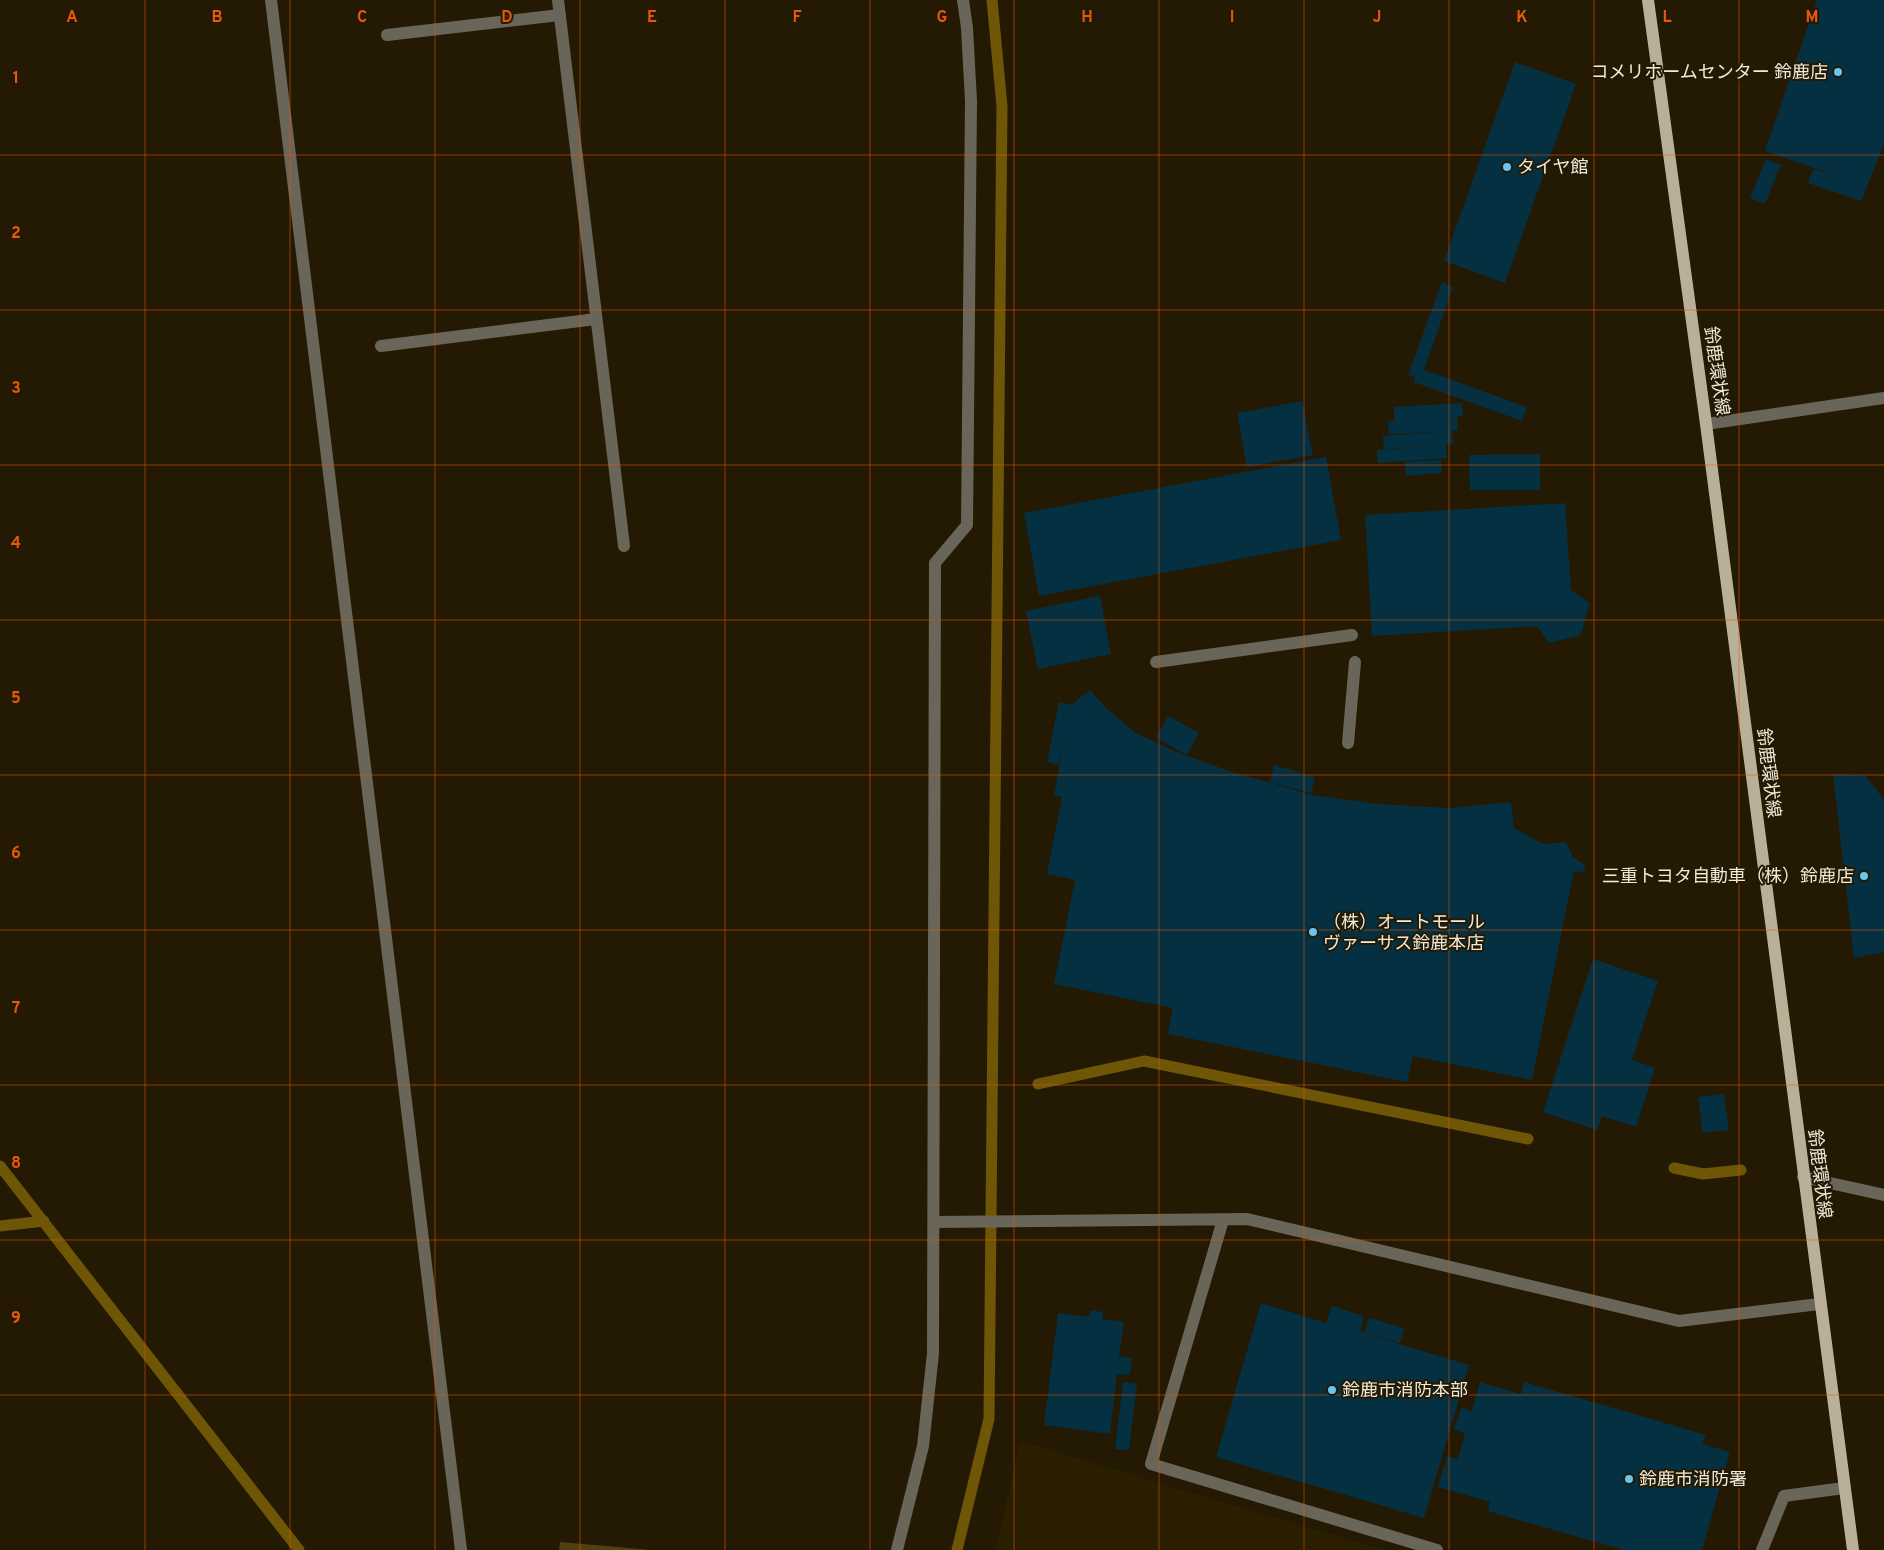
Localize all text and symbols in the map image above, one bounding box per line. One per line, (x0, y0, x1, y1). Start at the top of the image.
text: A (66, 8, 78, 28)
text: B (211, 8, 223, 28)
text: C (357, 8, 367, 28)
text: D (501, 8, 513, 28)
text: E (647, 8, 657, 28)
text: F (792, 8, 802, 28)
text: G (937, 8, 947, 28)
text: H (1081, 8, 1093, 28)
text: I (1230, 8, 1234, 28)
text: J (1373, 8, 1381, 28)
text: K (1516, 8, 1528, 28)
text: L (1662, 8, 1672, 28)
text: M (1806, 8, 1818, 28)
place label: コメリホームセンター 鈴鹿店 (1590, 62, 1828, 85)
marker: コメリホームセンター 鈴鹿店 (1832, 66, 1844, 78)
text: 1 (13, 69, 19, 89)
place label: タイヤ館 (1517, 157, 1588, 180)
marker: タイヤ館 (1501, 161, 1513, 173)
text: 2 (11, 224, 21, 244)
street label: 鈴鹿環状線 (1698, 325, 1733, 417)
text: 3 (11, 379, 21, 399)
text: 4 (11, 534, 21, 554)
text: 5 (11, 689, 21, 709)
street label: 鈴鹿環状線 (1751, 727, 1784, 819)
text: 6 (11, 844, 21, 864)
place label: 三重トヨタ自動車（株）鈴鹿店 (1602, 866, 1854, 889)
marker: 三重トヨタ自動車（株）鈴鹿店 (1858, 870, 1870, 882)
place label: （株）オートモール ヴァーサス鈴鹿本店 (1323, 912, 1485, 956)
marker: （株）オートモール ヴァーサス鈴鹿本店 (1307, 926, 1319, 938)
text: 7 (12, 999, 20, 1019)
street label: 鈴鹿環状線 (1802, 1128, 1835, 1220)
text: 8 (11, 1154, 21, 1174)
text: 9 (11, 1309, 21, 1329)
place label: 鈴鹿市消防本部 (1342, 1380, 1468, 1403)
marker: 鈴鹿市消防本部 (1326, 1384, 1338, 1396)
place label: 鈴鹿市消防署 (1639, 1469, 1747, 1492)
marker: 鈴鹿市消防署 (1623, 1473, 1635, 1485)

